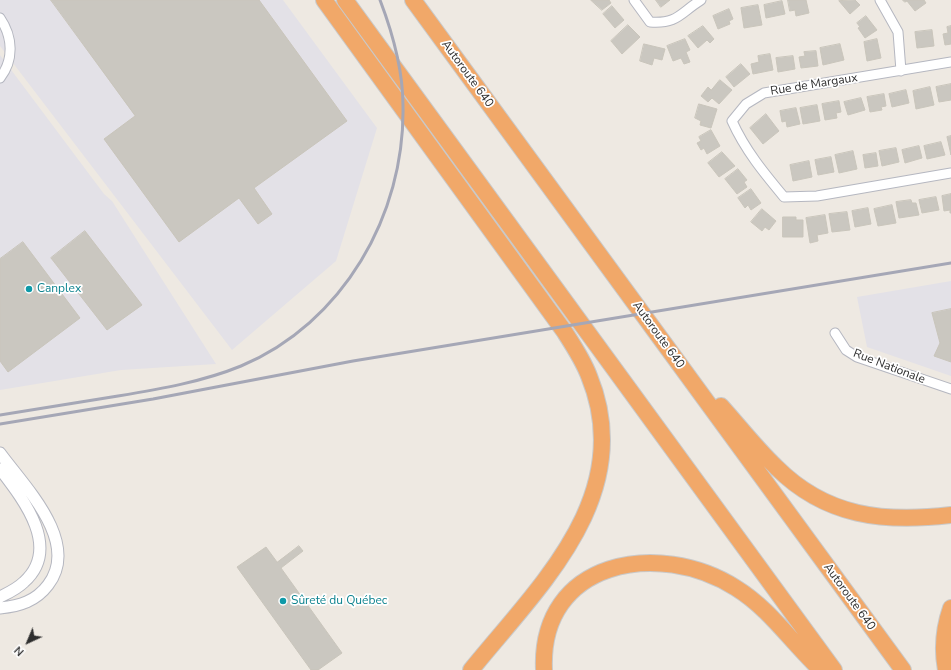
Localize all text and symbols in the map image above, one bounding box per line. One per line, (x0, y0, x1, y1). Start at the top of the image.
street label: Autoroute 640 (438, 38, 496, 110)
street label: Rue de Margaux (769, 71, 859, 99)
place label: Canplex (37, 282, 81, 296)
marker: Canplex (24, 284, 34, 294)
street label: Autoroute 640 (629, 299, 687, 371)
street label: Rue Nationale (851, 347, 927, 387)
street label: Autoroute 640 (820, 561, 878, 633)
place label: Sûreté du Québec (291, 594, 387, 608)
marker: Sûreté du Québec (278, 596, 288, 606)
north arrow (8, 622, 48, 662)
text: N (11, 643, 27, 659)

